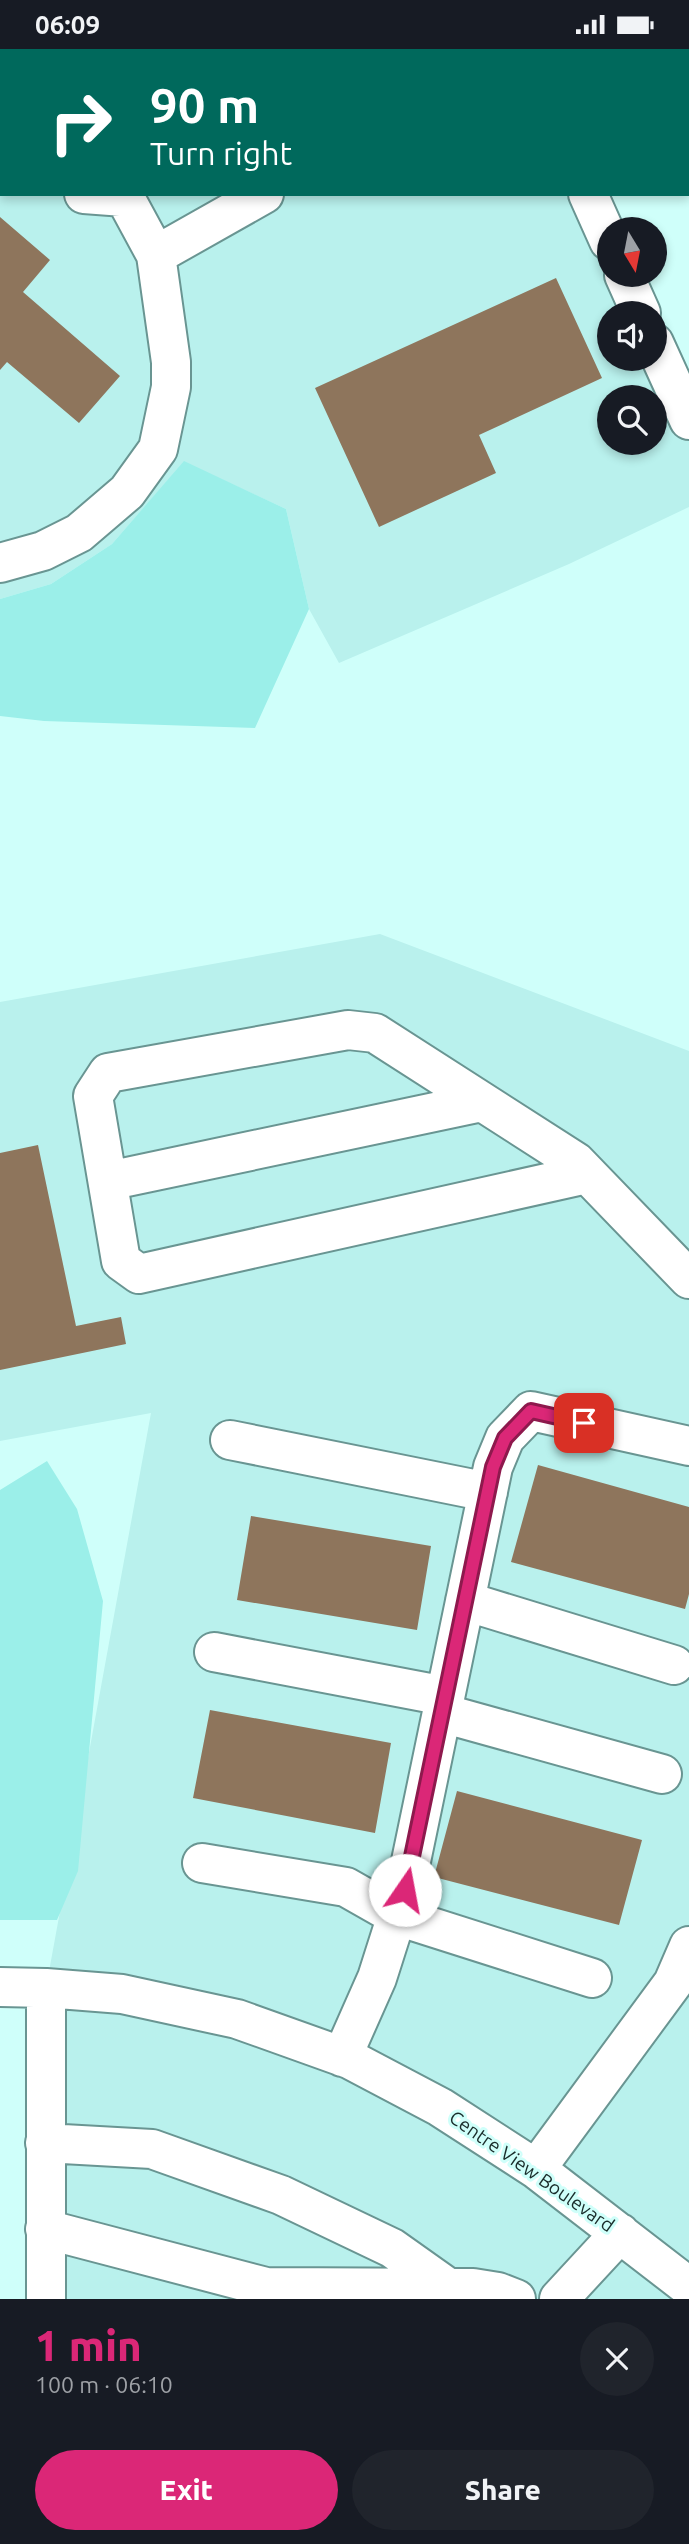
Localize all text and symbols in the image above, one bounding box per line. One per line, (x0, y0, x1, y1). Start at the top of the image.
text: 06:09 (35, 10, 100, 39)
icon: right (35, 77, 126, 168)
text: 90 m (150, 77, 259, 132)
text: Turn right (150, 135, 292, 171)
north arrow (597, 217, 667, 287)
map controls (597, 217, 667, 455)
button: sound (597, 301, 667, 371)
button: search (597, 385, 667, 455)
pin (554, 1393, 614, 1453)
icon: arrive (565, 1404, 603, 1442)
position arrow (368, 1853, 442, 1927)
street label: Centre View Boulevard (445, 2106, 619, 2236)
text: 1 min (35, 2322, 142, 2369)
button: close (580, 2322, 654, 2396)
text: 100 m · 06:10 (35, 2372, 173, 2397)
button: Exit (35, 2450, 338, 2530)
button: Share (352, 2450, 654, 2530)

